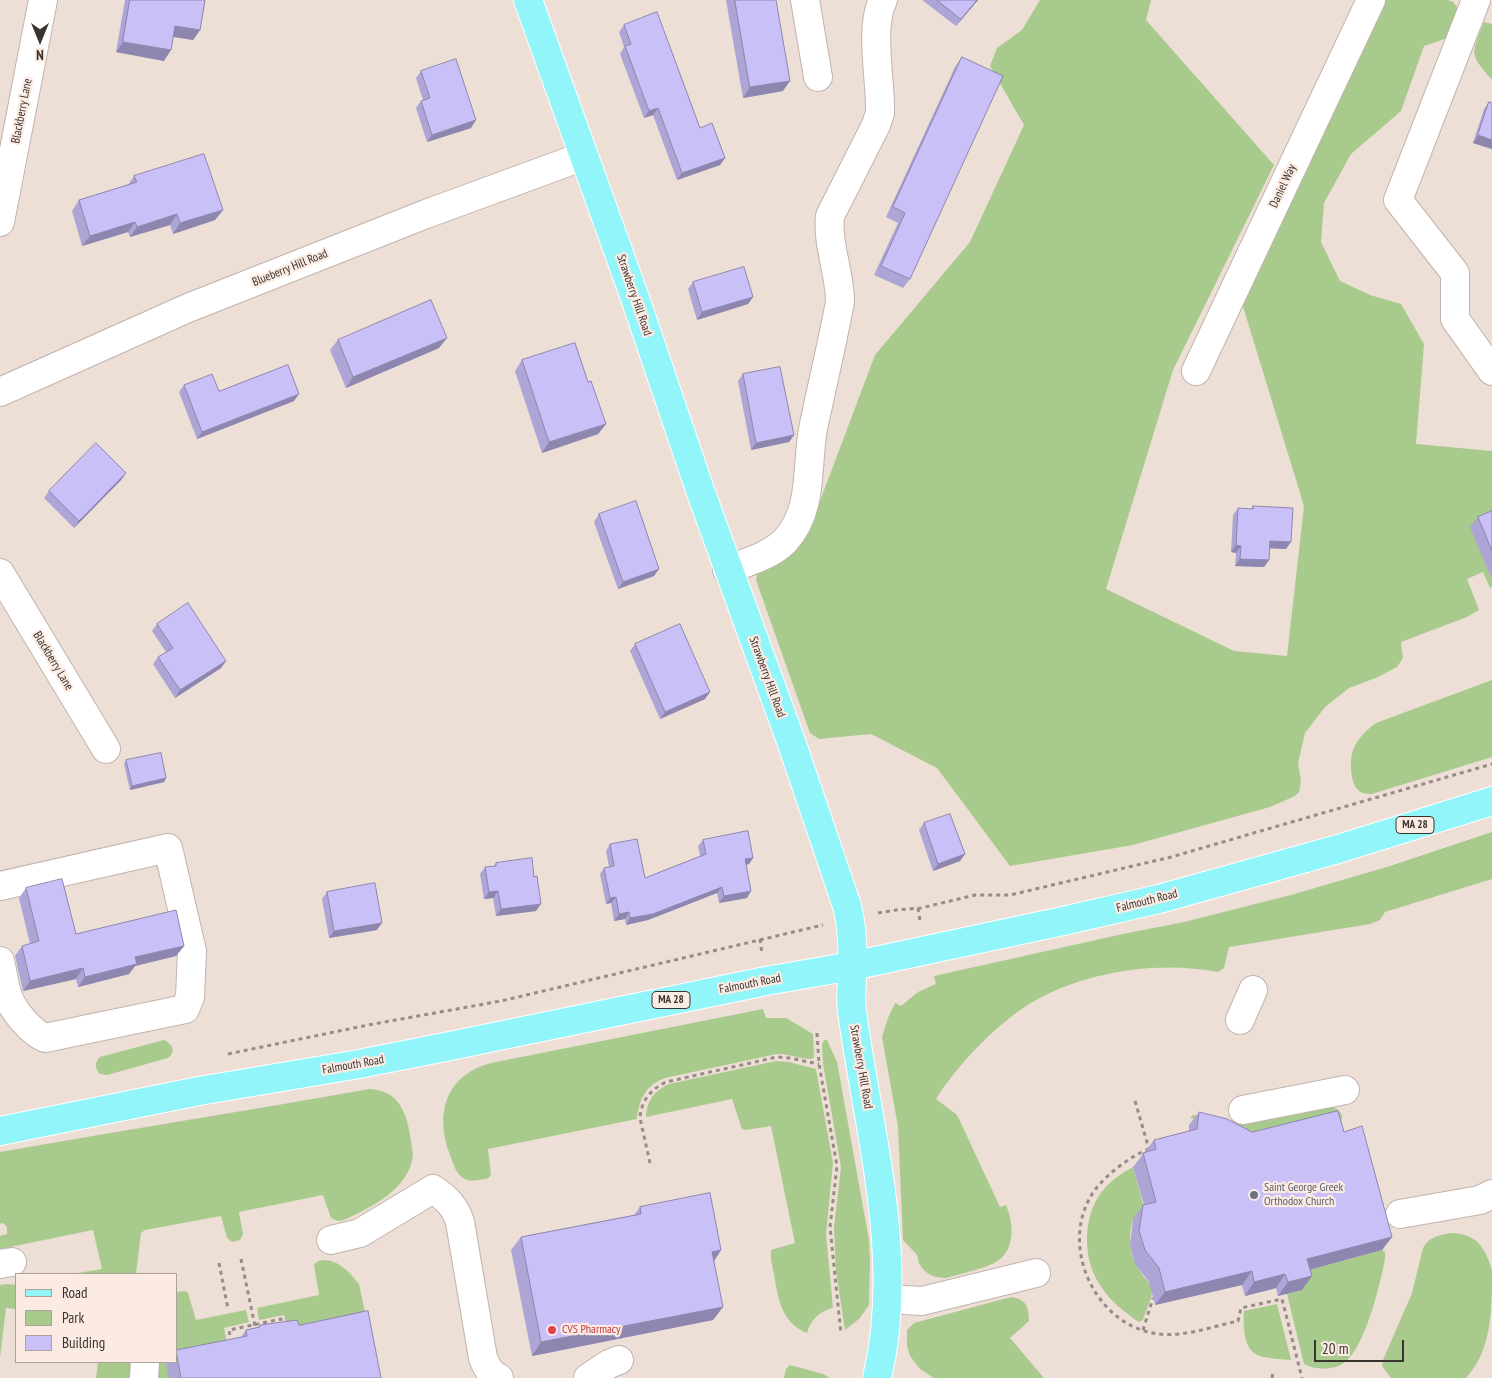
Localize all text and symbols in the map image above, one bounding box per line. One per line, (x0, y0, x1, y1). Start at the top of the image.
north arrow (15, 15, 65, 65)
text: N (36, 46, 44, 64)
street label: Blackberry Lane (9, 77, 35, 145)
street label: Daniel Way (1267, 162, 1299, 210)
street label: Blueberry Hill Road (250, 246, 330, 290)
street label: Strawberry Hill Road (613, 252, 655, 338)
street label: Blackberry Lane (30, 629, 76, 693)
street label: Strawberry Hill Road (746, 635, 788, 719)
road number: MA 28 (1396, 816, 1434, 834)
street label: Falmouth Road (1115, 886, 1179, 916)
street label: Falmouth Road (718, 971, 782, 997)
road number: MA 28 (652, 992, 690, 1008)
street label: Strawberry Hill Road (847, 1024, 875, 1110)
street label: Falmouth Road (321, 1052, 385, 1078)
place label: Saint George Greek Orthodox Church (1264, 1181, 1343, 1209)
marker: Saint George Greek Orthodox Church (1248, 1189, 1260, 1201)
legend (15, 1273, 178, 1363)
text: Road (62, 1283, 88, 1302)
text: Park (62, 1308, 84, 1327)
place label: CVS Pharmacy (562, 1323, 620, 1337)
marker: CVS Pharmacy (546, 1324, 558, 1336)
scale bar (1317, 1330, 1407, 1362)
text: Building (62, 1333, 105, 1352)
text: 20 m (1322, 1339, 1348, 1358)

